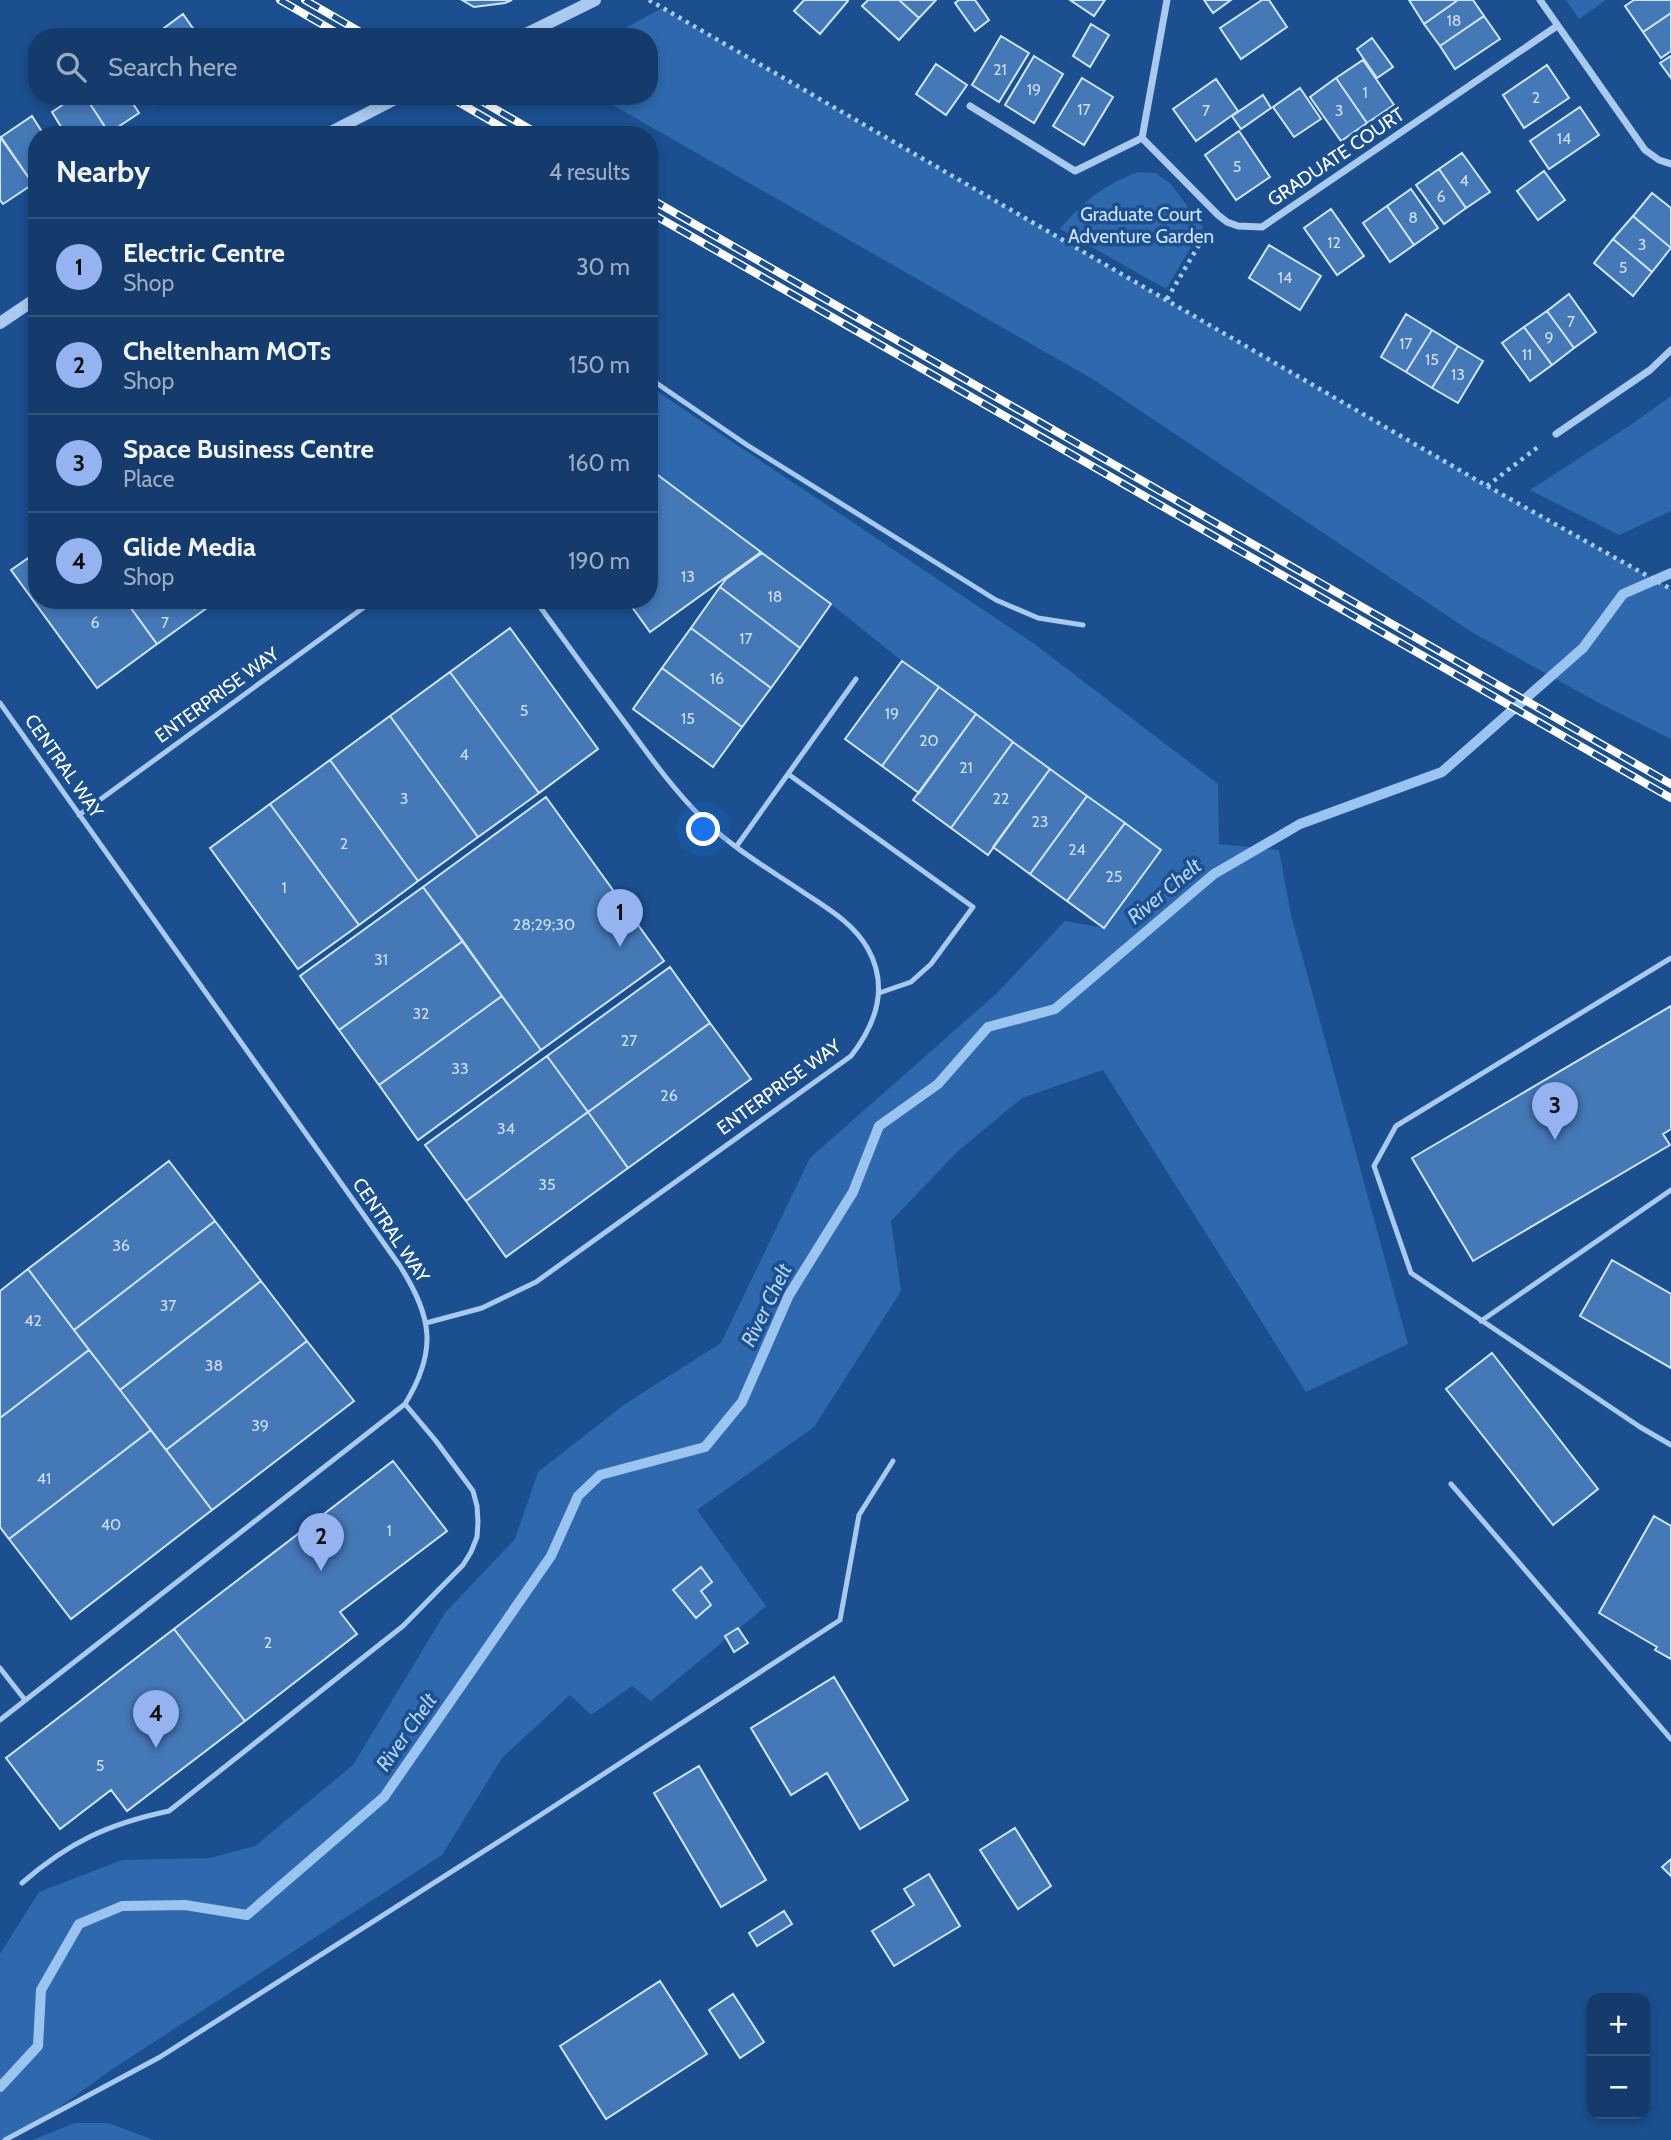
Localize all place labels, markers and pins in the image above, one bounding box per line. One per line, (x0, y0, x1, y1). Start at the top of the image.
pin: 1 (597, 889, 643, 947)
pin: 3 (1532, 1082, 1578, 1140)
pin: 2 (298, 1513, 344, 1571)
pin: 4 (133, 1690, 179, 1748)

